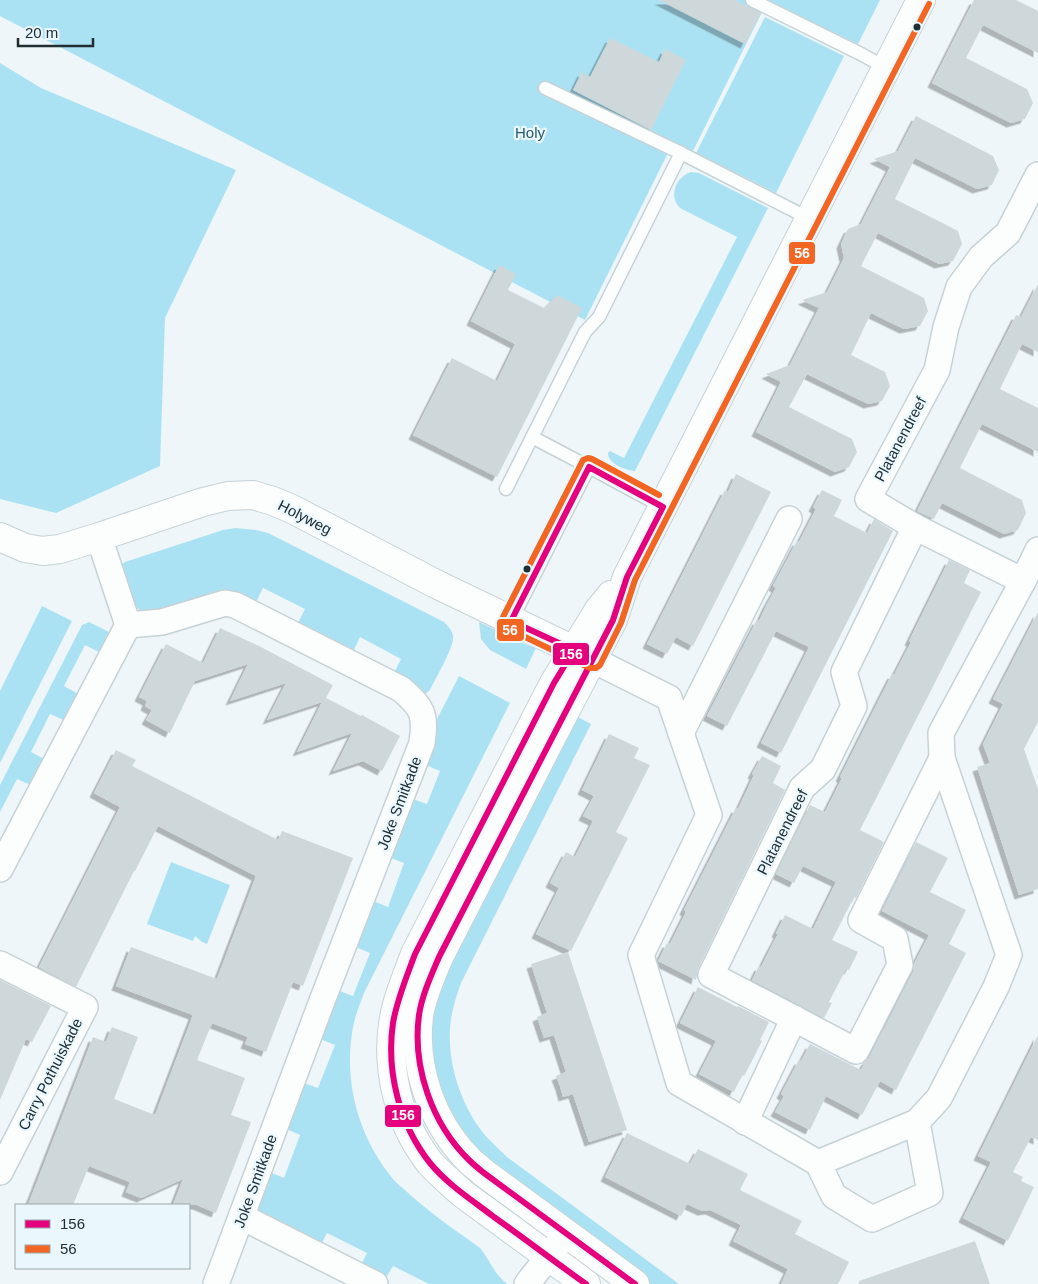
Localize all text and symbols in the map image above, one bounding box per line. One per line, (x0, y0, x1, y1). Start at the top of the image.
scale bar (18, 15, 92, 47)
unlabelled marker (912, 22, 922, 32)
text: 20 m (25, 24, 58, 41)
park label: Holy (515, 124, 545, 141)
line badge: 56 (788, 241, 816, 265)
text: 56 (794, 245, 810, 261)
street label: Platanendreef (871, 393, 930, 484)
street label: Holyweg (276, 496, 334, 538)
unlabelled marker (522, 564, 532, 574)
line badge: 56 (496, 618, 525, 642)
text: 56 (502, 622, 518, 638)
line badge: 156 (552, 642, 590, 666)
text: 156 (559, 646, 583, 662)
street label: Joke Smitkade (373, 754, 425, 852)
street label: Platanendreef (753, 786, 811, 877)
street label: Carry Pothuiskade (14, 1015, 86, 1133)
line badge: 156 (384, 1104, 422, 1128)
text: 156 (391, 1107, 415, 1123)
street label: Joke Smitkade (230, 1132, 280, 1230)
legend (15, 1204, 190, 1269)
text: 156 (60, 1215, 85, 1232)
text: 56 (60, 1240, 77, 1257)

